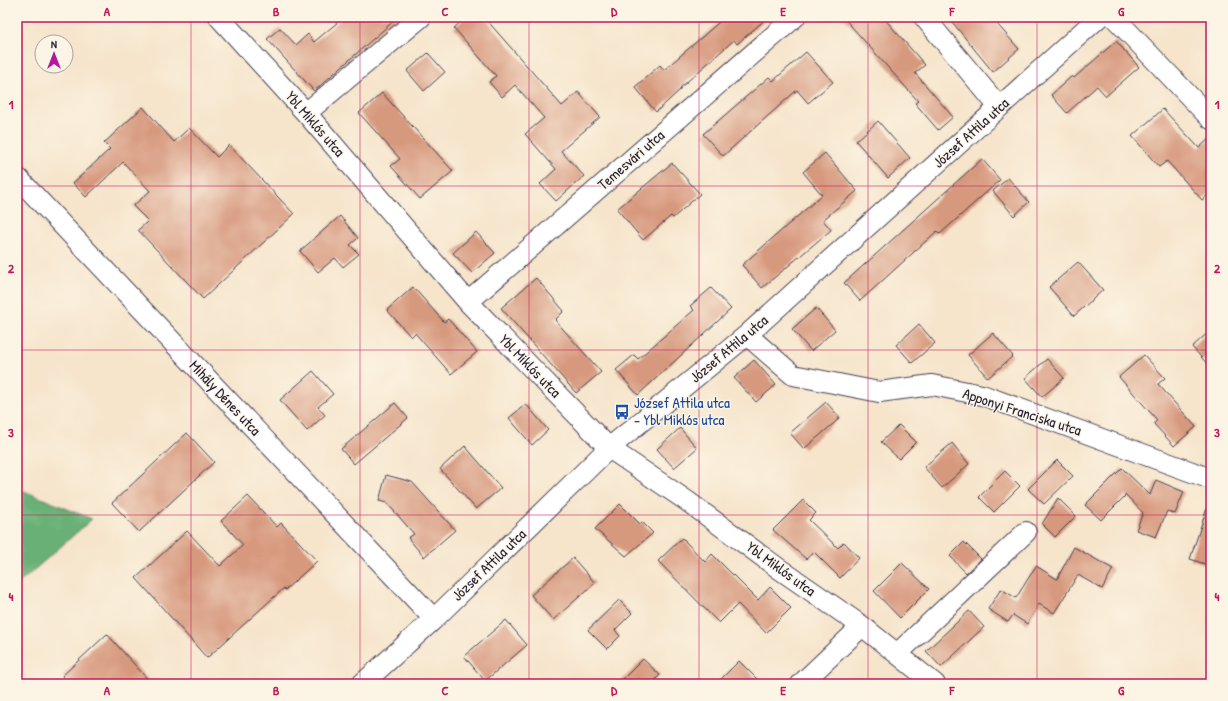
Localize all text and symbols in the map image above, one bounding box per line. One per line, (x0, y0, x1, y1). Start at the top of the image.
text: A (104, 2, 111, 20)
text: B (273, 2, 280, 20)
text: C (441, 2, 449, 20)
text: D (611, 2, 618, 20)
text: E (780, 2, 786, 20)
text: F (949, 2, 956, 20)
text: G (1118, 2, 1125, 20)
north arrow (34, 34, 74, 74)
text: N (51, 37, 57, 51)
street label: Ybl Miklós utca (281, 86, 350, 161)
street label: József Attila utca (928, 93, 1013, 172)
text: 1 (9, 95, 14, 113)
text: 1 (1215, 95, 1220, 113)
street label: Temesvári utca (593, 125, 669, 195)
text: 2 (8, 259, 15, 277)
text: 2 (1214, 259, 1221, 277)
street label: József Attila utca (685, 310, 772, 387)
street label: Ybl Miklós utca (495, 329, 566, 402)
street label: Mihály Dénes utca (185, 355, 266, 440)
street label: Apponyi Franciska utca (960, 382, 1084, 441)
place label: József Attila utca - Ybl Miklós utca (634, 392, 730, 430)
bus stop icon: József Attila utca - Ybl Miklós utca (613, 403, 631, 421)
text: 3 (8, 423, 14, 441)
text: 3 (1214, 423, 1220, 441)
street label: József Attila utca (447, 524, 530, 605)
street label: Ybl Miklós utca (742, 536, 820, 601)
text: 4 (9, 587, 14, 605)
text: 4 (1215, 587, 1220, 605)
text: A (104, 681, 111, 699)
text: B (273, 681, 280, 699)
text: C (441, 681, 449, 699)
text: D (611, 681, 618, 699)
text: E (780, 681, 786, 699)
text: F (949, 681, 956, 699)
text: G (1118, 681, 1125, 699)

